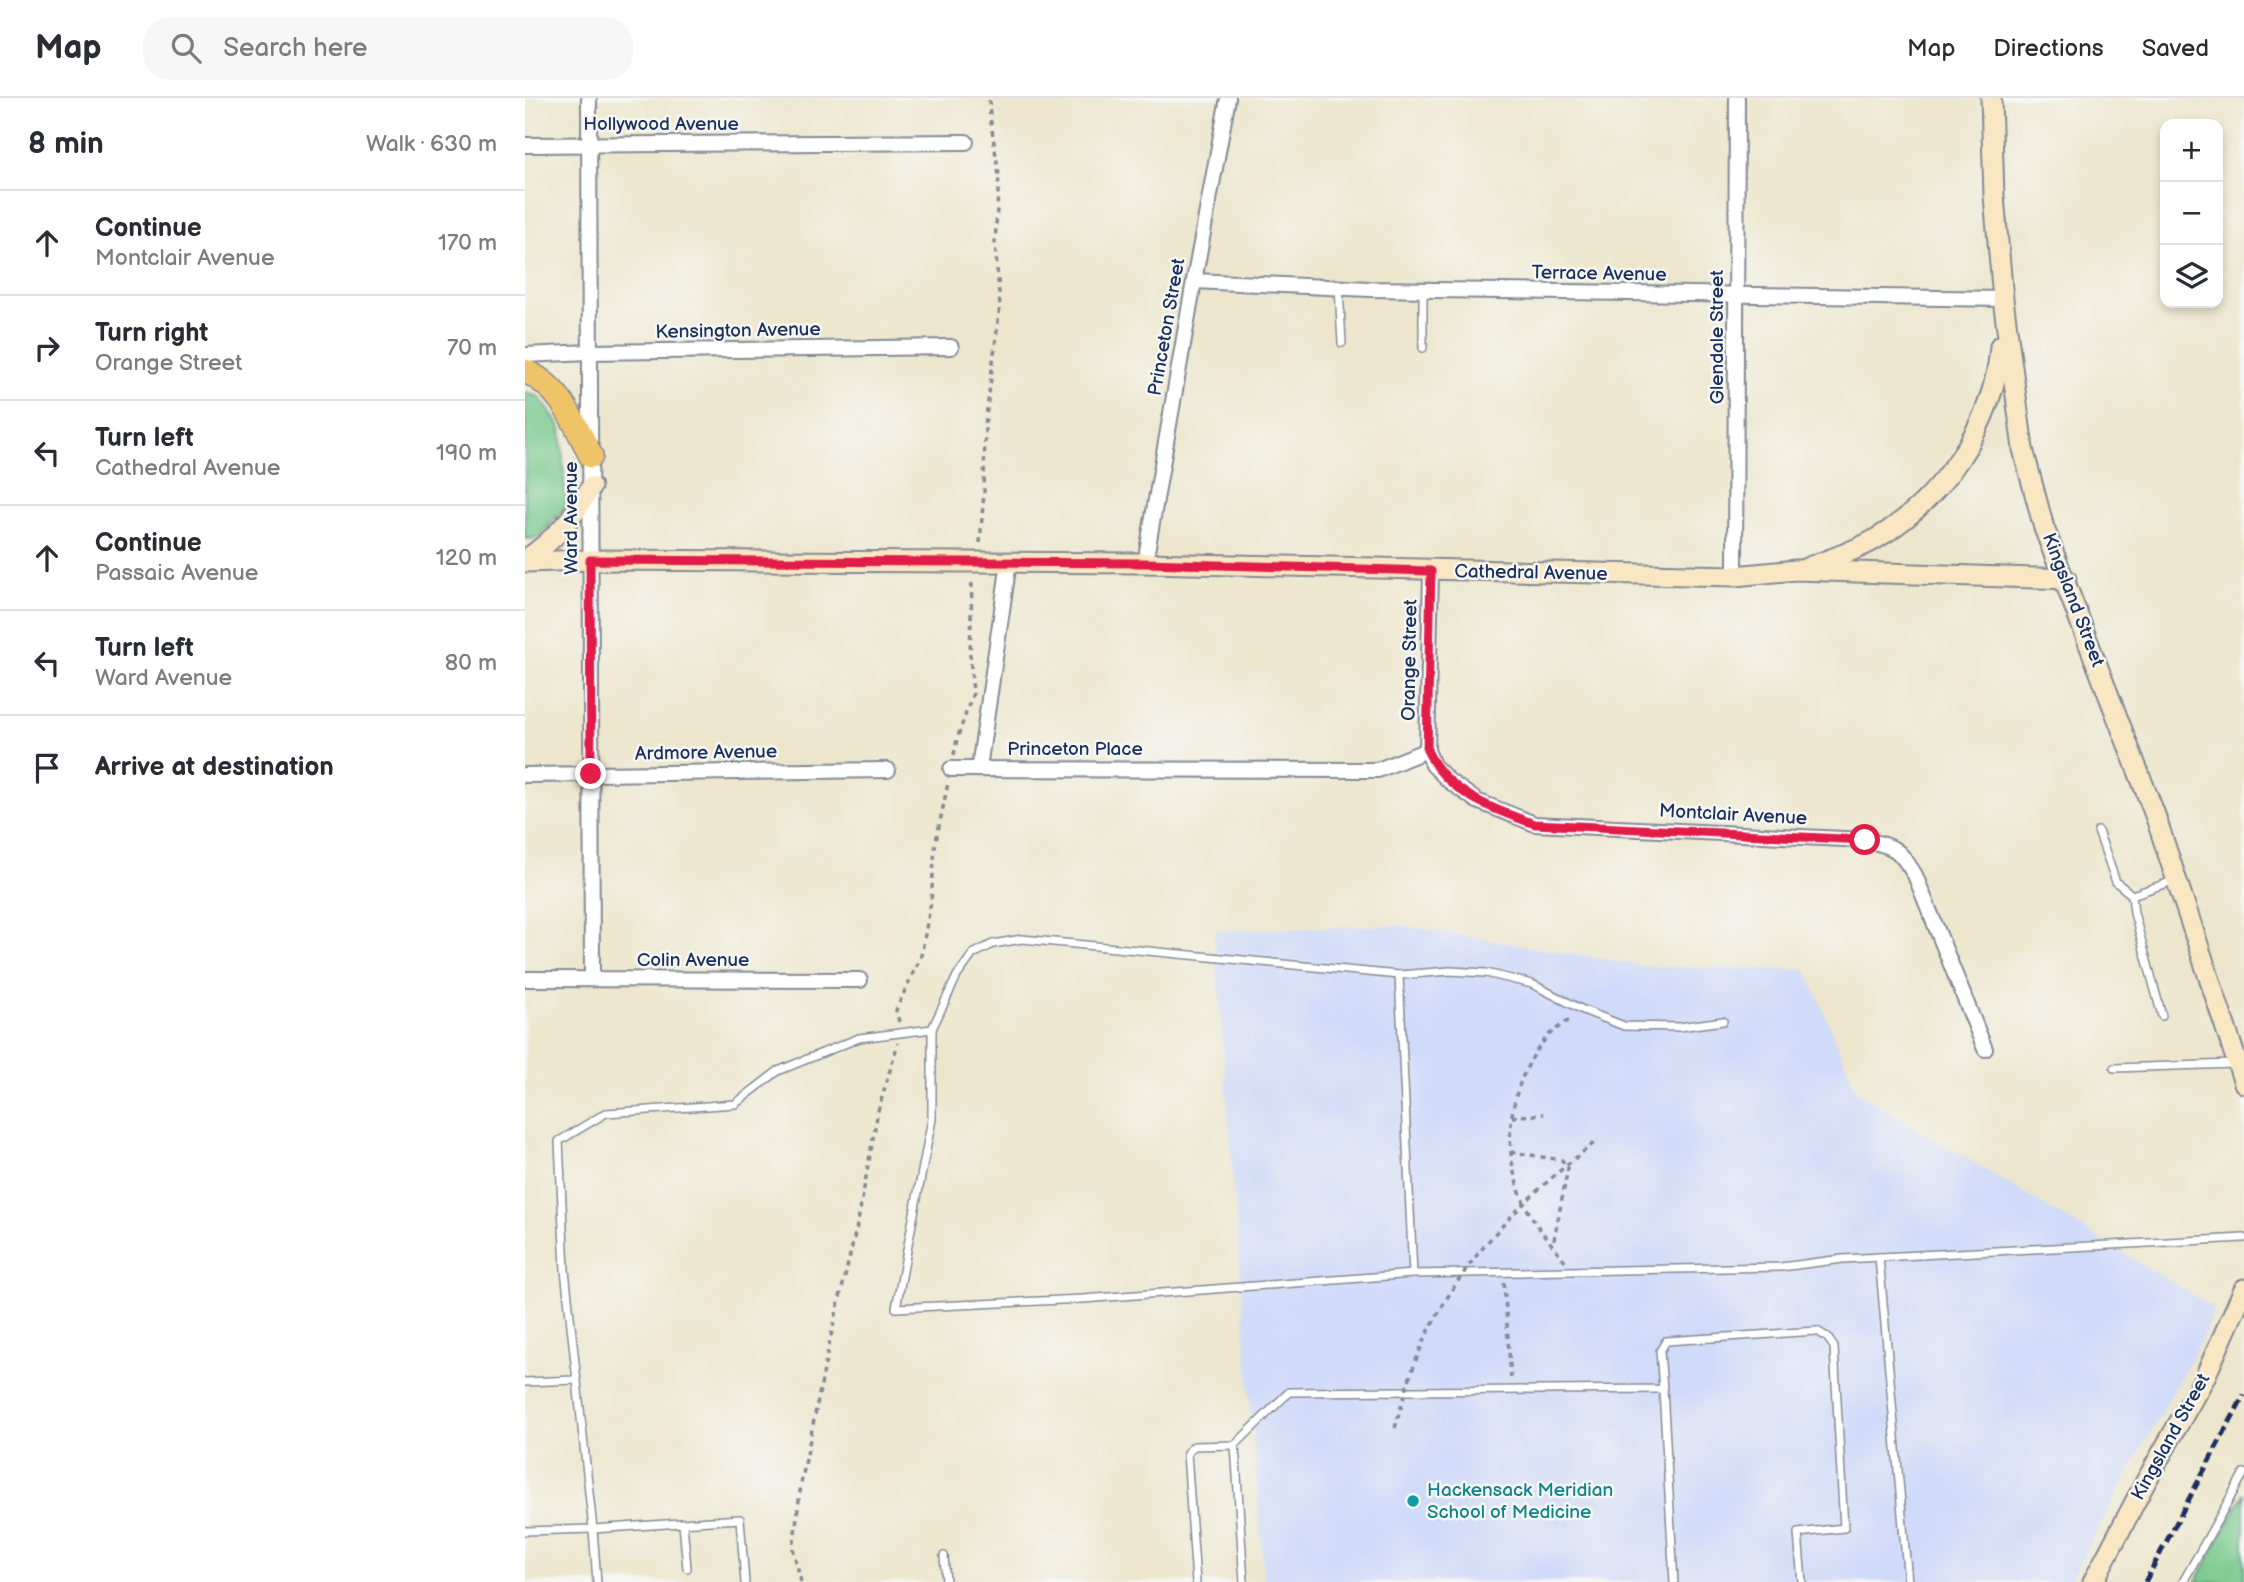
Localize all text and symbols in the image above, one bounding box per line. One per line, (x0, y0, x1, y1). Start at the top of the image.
search box (143, 17, 633, 80)
text: Map (35, 28, 101, 68)
icon: search (167, 29, 205, 67)
text: Search here (223, 33, 367, 64)
text: Map (1907, 34, 1955, 63)
text: Directions (1993, 34, 2104, 63)
text: Saved (2142, 34, 2209, 63)
street label: Hollywood Avenue (583, 113, 739, 136)
map controls (2160, 119, 2223, 308)
button: + (2160, 119, 2223, 182)
text: 8 min (28, 126, 104, 162)
text: Walk · 630 m (366, 130, 497, 158)
button: − (2160, 182, 2223, 245)
text: Continue (95, 213, 202, 244)
icon: ahead (28, 224, 66, 262)
text: 170 m (438, 229, 497, 257)
text: Montclair Avenue (95, 244, 275, 272)
button: layers (2160, 245, 2223, 308)
street label: Princeton Street (1144, 256, 1190, 397)
street label: Terrace Avenue (1531, 261, 1667, 287)
street label: Glendale Street (1706, 270, 1729, 404)
text: Turn right (95, 318, 208, 349)
street label: Kensington Avenue (655, 318, 821, 344)
icon: right (28, 329, 66, 367)
text: 70 m (447, 334, 497, 362)
text: Orange Street (95, 349, 242, 377)
text: Turn left (95, 423, 194, 454)
icon: left (28, 434, 66, 472)
text: 190 m (436, 439, 497, 467)
text: Cathedral Avenue (95, 454, 280, 482)
street label: Ward Avenue (560, 461, 583, 575)
text: Continue (95, 528, 202, 559)
street label: Kingsland Street (2037, 530, 2109, 670)
icon: ahead (28, 539, 66, 577)
text: 120 m (436, 544, 497, 572)
text: Passaic Avenue (95, 559, 258, 587)
street label: Cathedral Avenue (1454, 560, 1608, 586)
street label: Orange Street (1397, 599, 1423, 721)
text: Turn left (95, 633, 194, 664)
icon: left (28, 644, 66, 682)
text: 80 m (445, 649, 497, 677)
text: Ward Avenue (95, 664, 232, 692)
street label: Princeton Place (1007, 738, 1143, 761)
street label: Ardmore Avenue (635, 740, 777, 766)
icon: arrive (28, 749, 66, 787)
text: Arrive at destination (95, 752, 334, 783)
route end (575, 758, 606, 789)
street label: Montclair Avenue (1658, 800, 1808, 830)
route start (1849, 824, 1880, 855)
street label: Colin Avenue (637, 949, 749, 972)
street label: Kingsland Street (2127, 1370, 2215, 1504)
place label: Hackensack Meridian School of Medicine (1427, 1479, 1613, 1524)
marker: Hackensack Meridian School of Medicine (1405, 1493, 1421, 1509)

